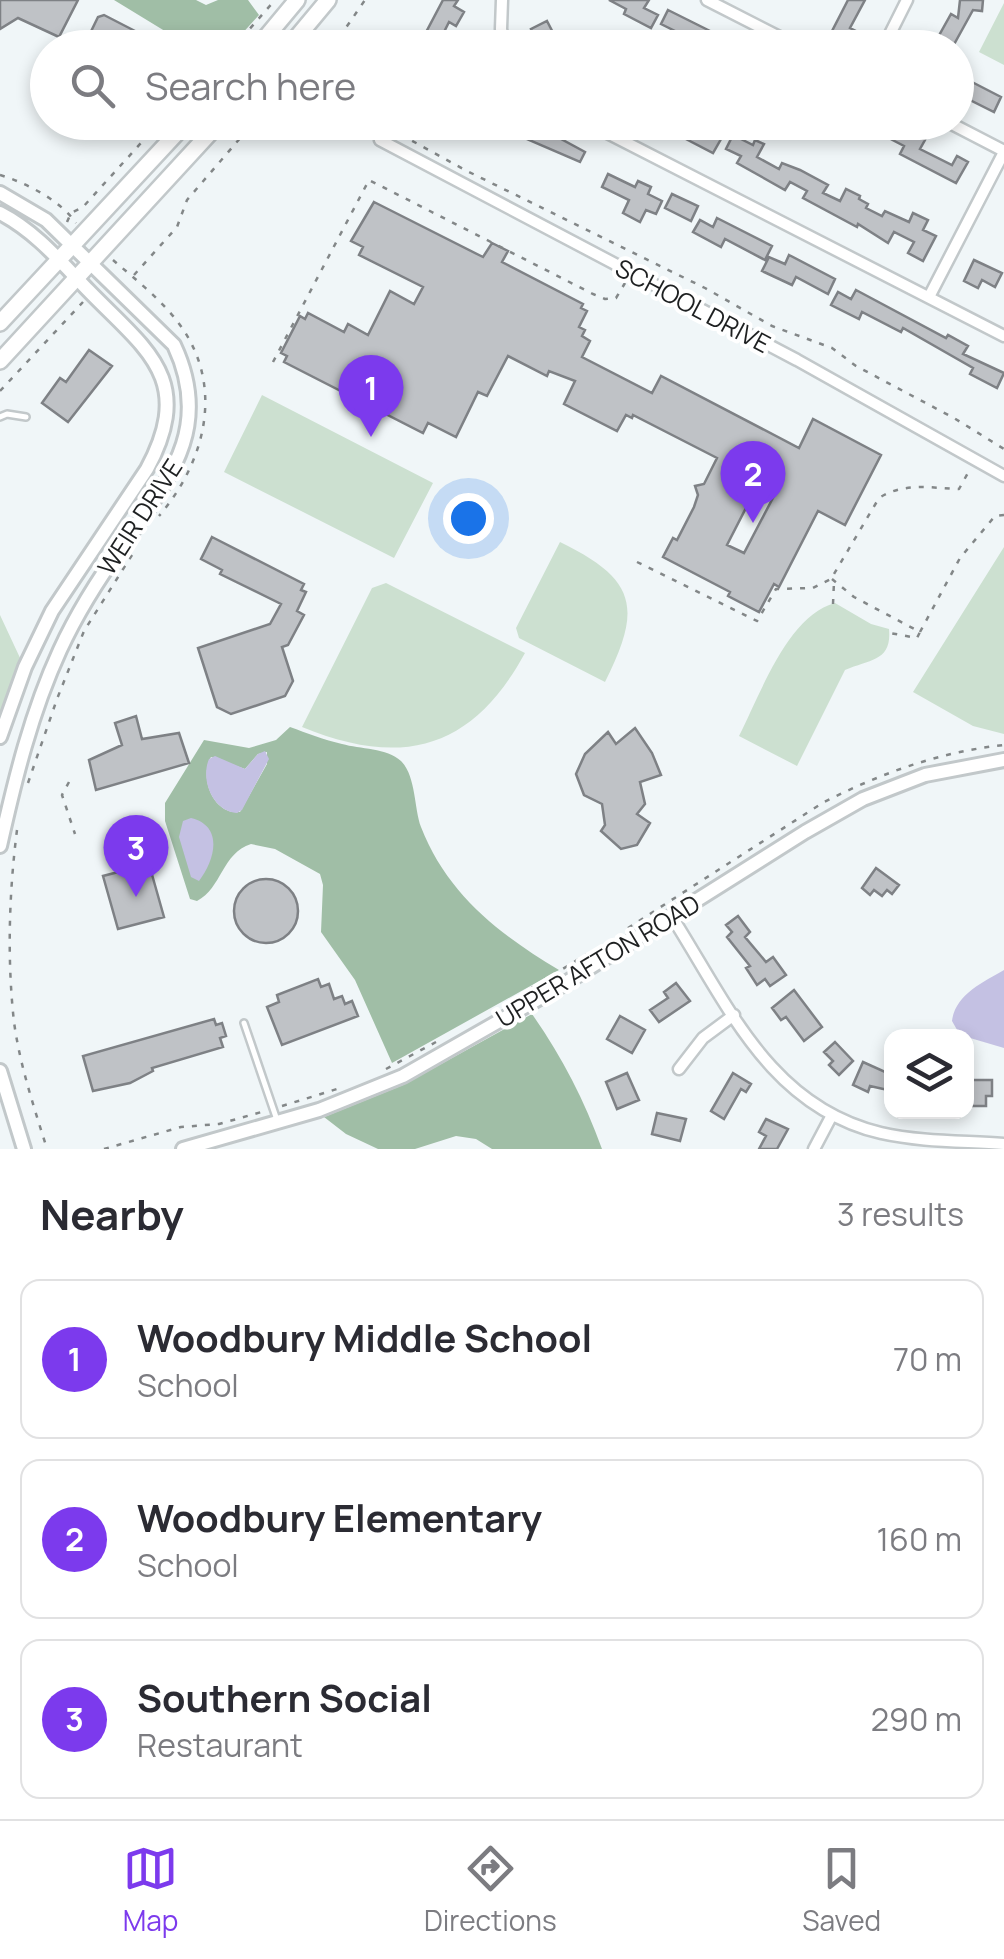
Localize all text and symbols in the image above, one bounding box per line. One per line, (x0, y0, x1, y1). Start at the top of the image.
search box (30, 30, 974, 140)
icon: search (65, 58, 120, 113)
text: Search here (145, 59, 356, 111)
street label: SCHOOL DRIVE (610, 250, 777, 361)
pin: 1 (338, 354, 404, 437)
pin: 2 (720, 440, 786, 523)
street label: WEIR DRIVE (89, 452, 190, 582)
your location (443, 493, 494, 544)
pin: 3 (104, 814, 168, 897)
street label: UPPER AFTON ROAD (489, 886, 706, 1035)
map controls (884, 1029, 974, 1119)
button: layers (884, 1029, 974, 1119)
text: Nearby (40, 1185, 184, 1243)
text: 3 results (837, 1192, 964, 1236)
text: Woodbury Middle School (137, 1311, 592, 1363)
text: 1 (67, 1337, 82, 1381)
text: 70 m (893, 1337, 962, 1381)
text: School (137, 1363, 239, 1407)
text: Woodbury Elementary (137, 1491, 542, 1543)
text: 2 (65, 1517, 84, 1561)
text: 160 m (877, 1517, 962, 1561)
text: School (137, 1543, 239, 1587)
text: Southern Social (137, 1671, 432, 1723)
text: 3 (65, 1697, 84, 1741)
text: 290 m (871, 1697, 962, 1741)
text: Restaurant (137, 1723, 303, 1767)
tab: Map (123, 1841, 178, 1939)
tab: Directions (424, 1841, 557, 1939)
tab: Saved (802, 1841, 881, 1939)

